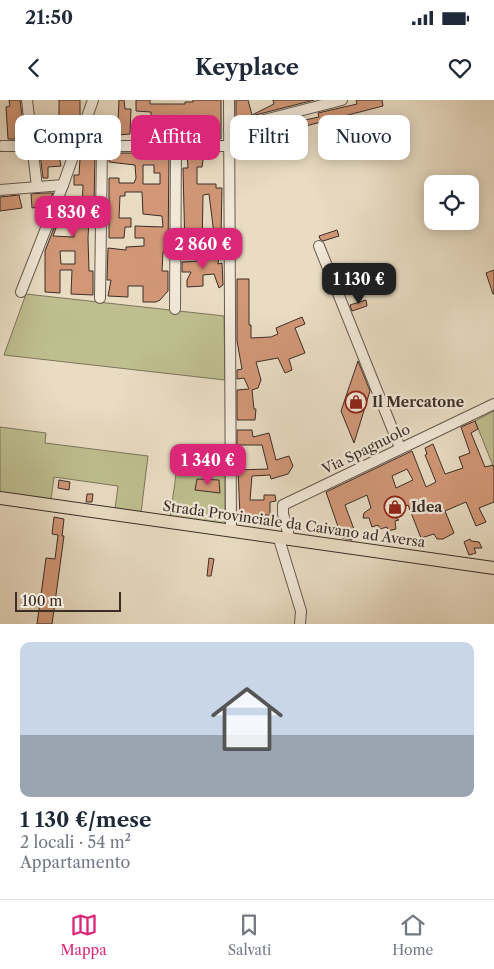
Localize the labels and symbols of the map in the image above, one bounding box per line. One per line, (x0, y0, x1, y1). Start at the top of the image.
pin: 1 830 € (27, 196, 119, 238)
pin: 2 860 € (157, 228, 249, 270)
pin: 1 130 € (313, 262, 405, 305)
shop icon: Il Mercatone (344, 390, 368, 414)
place label: Il Mercatone (372, 393, 464, 411)
street label: Via Spagnuolo (318, 420, 413, 479)
pin: 1 340 € (162, 444, 254, 486)
shop icon: Idea (383, 495, 407, 519)
street label: Strada Provinciale da Caivano ad Aversa (162, 497, 427, 551)
place label: Idea (411, 498, 443, 516)
scale bar (15, 589, 121, 612)

